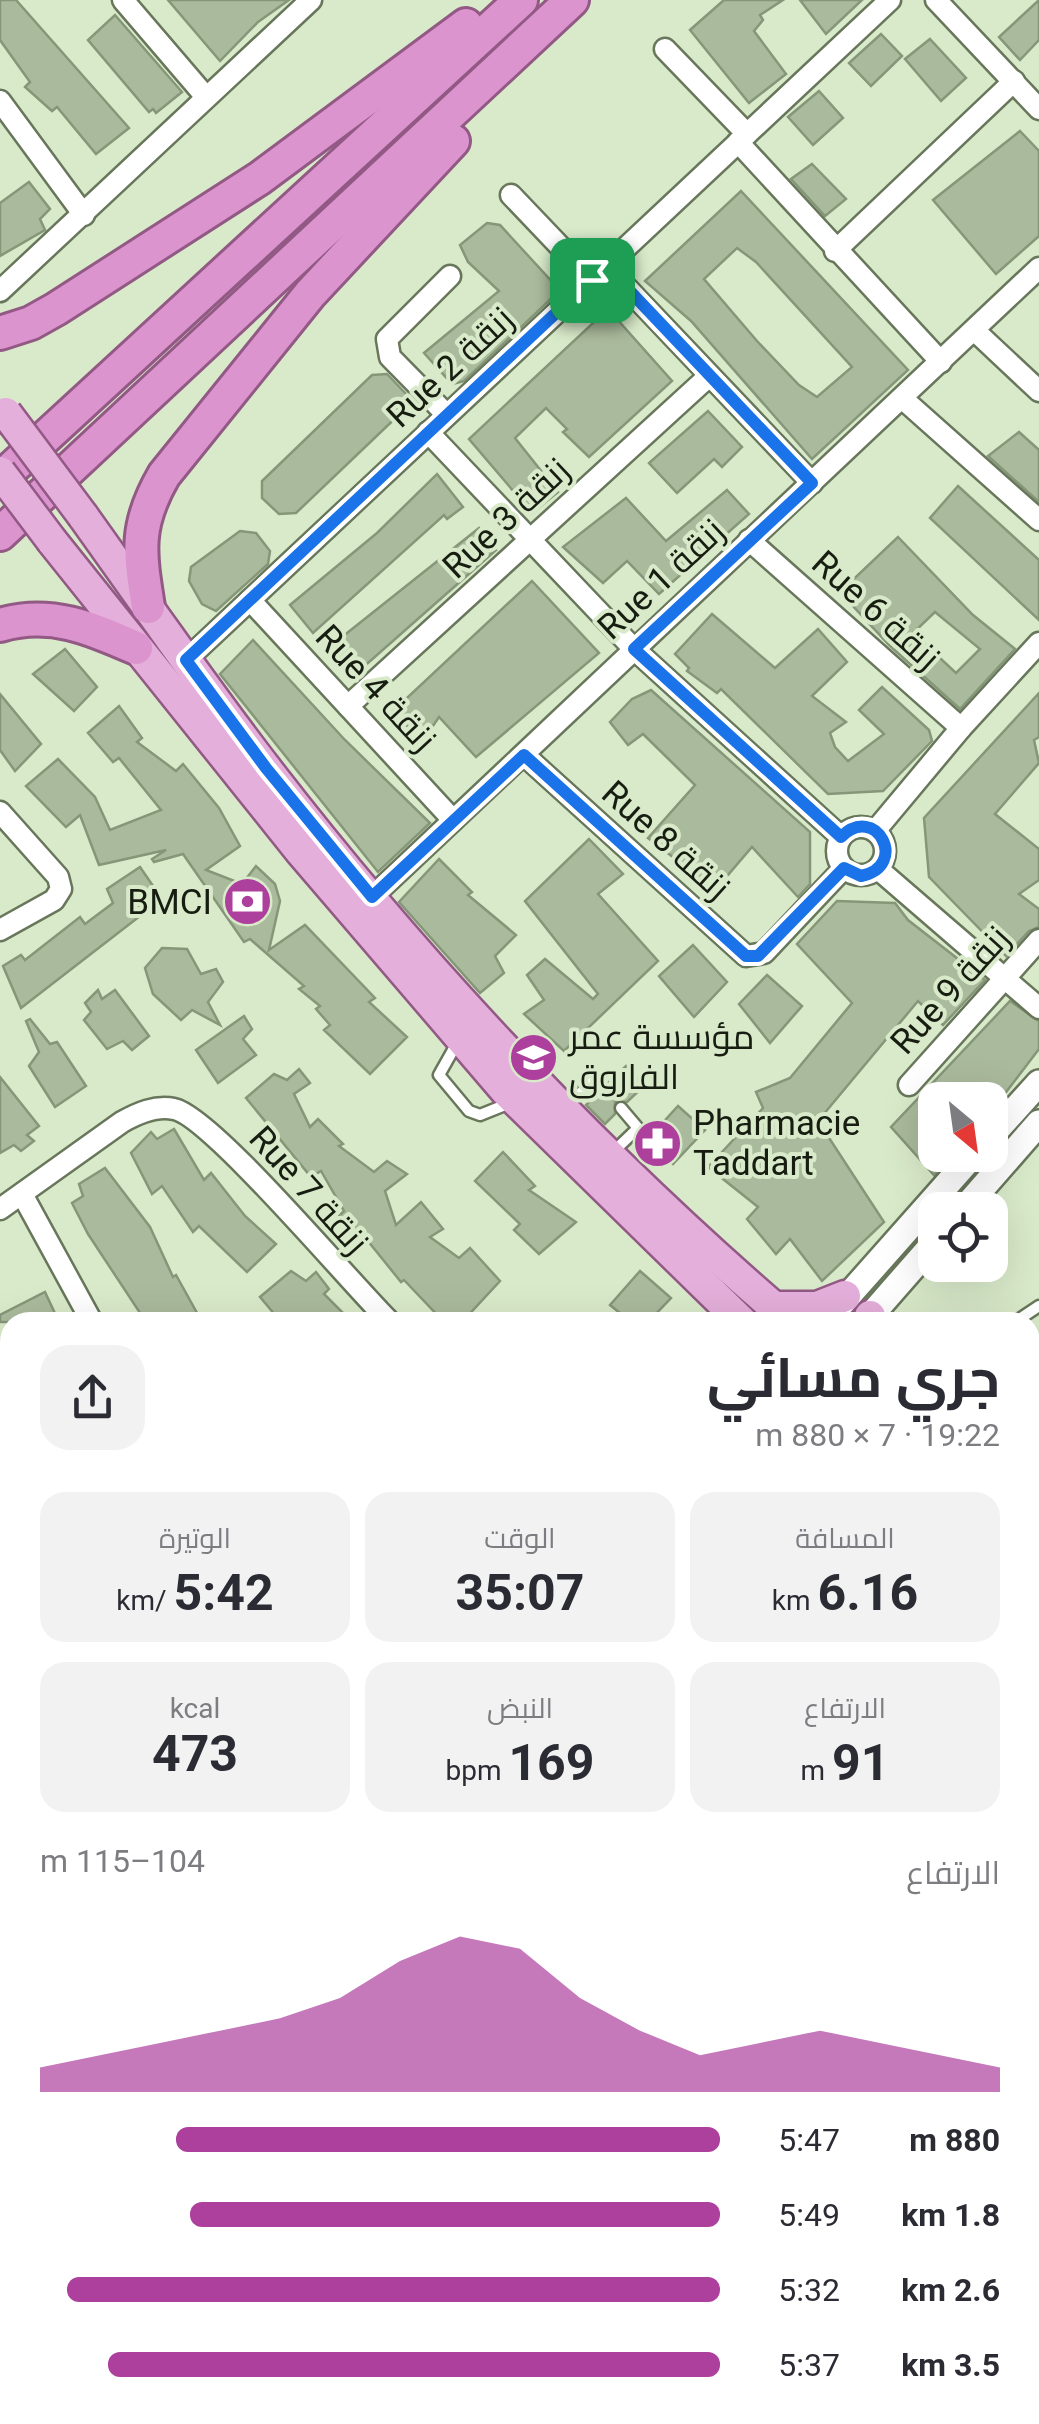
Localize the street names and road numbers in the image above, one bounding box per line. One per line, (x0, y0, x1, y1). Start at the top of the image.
street label: Rue 2 زنقة (379, 299, 522, 436)
street label: Rue 3 زنقة (435, 450, 578, 587)
street label: Rue 1 زنقة (590, 511, 733, 648)
street label: Rue 6 زنقة (803, 542, 948, 678)
street label: Rue 4 زنقة (307, 617, 444, 760)
street label: Rue 8 زنقة (593, 772, 738, 908)
street label: Rue 9 زنقة (882, 918, 1018, 1063)
street label: Rue 7 زنقة (241, 1118, 377, 1263)

